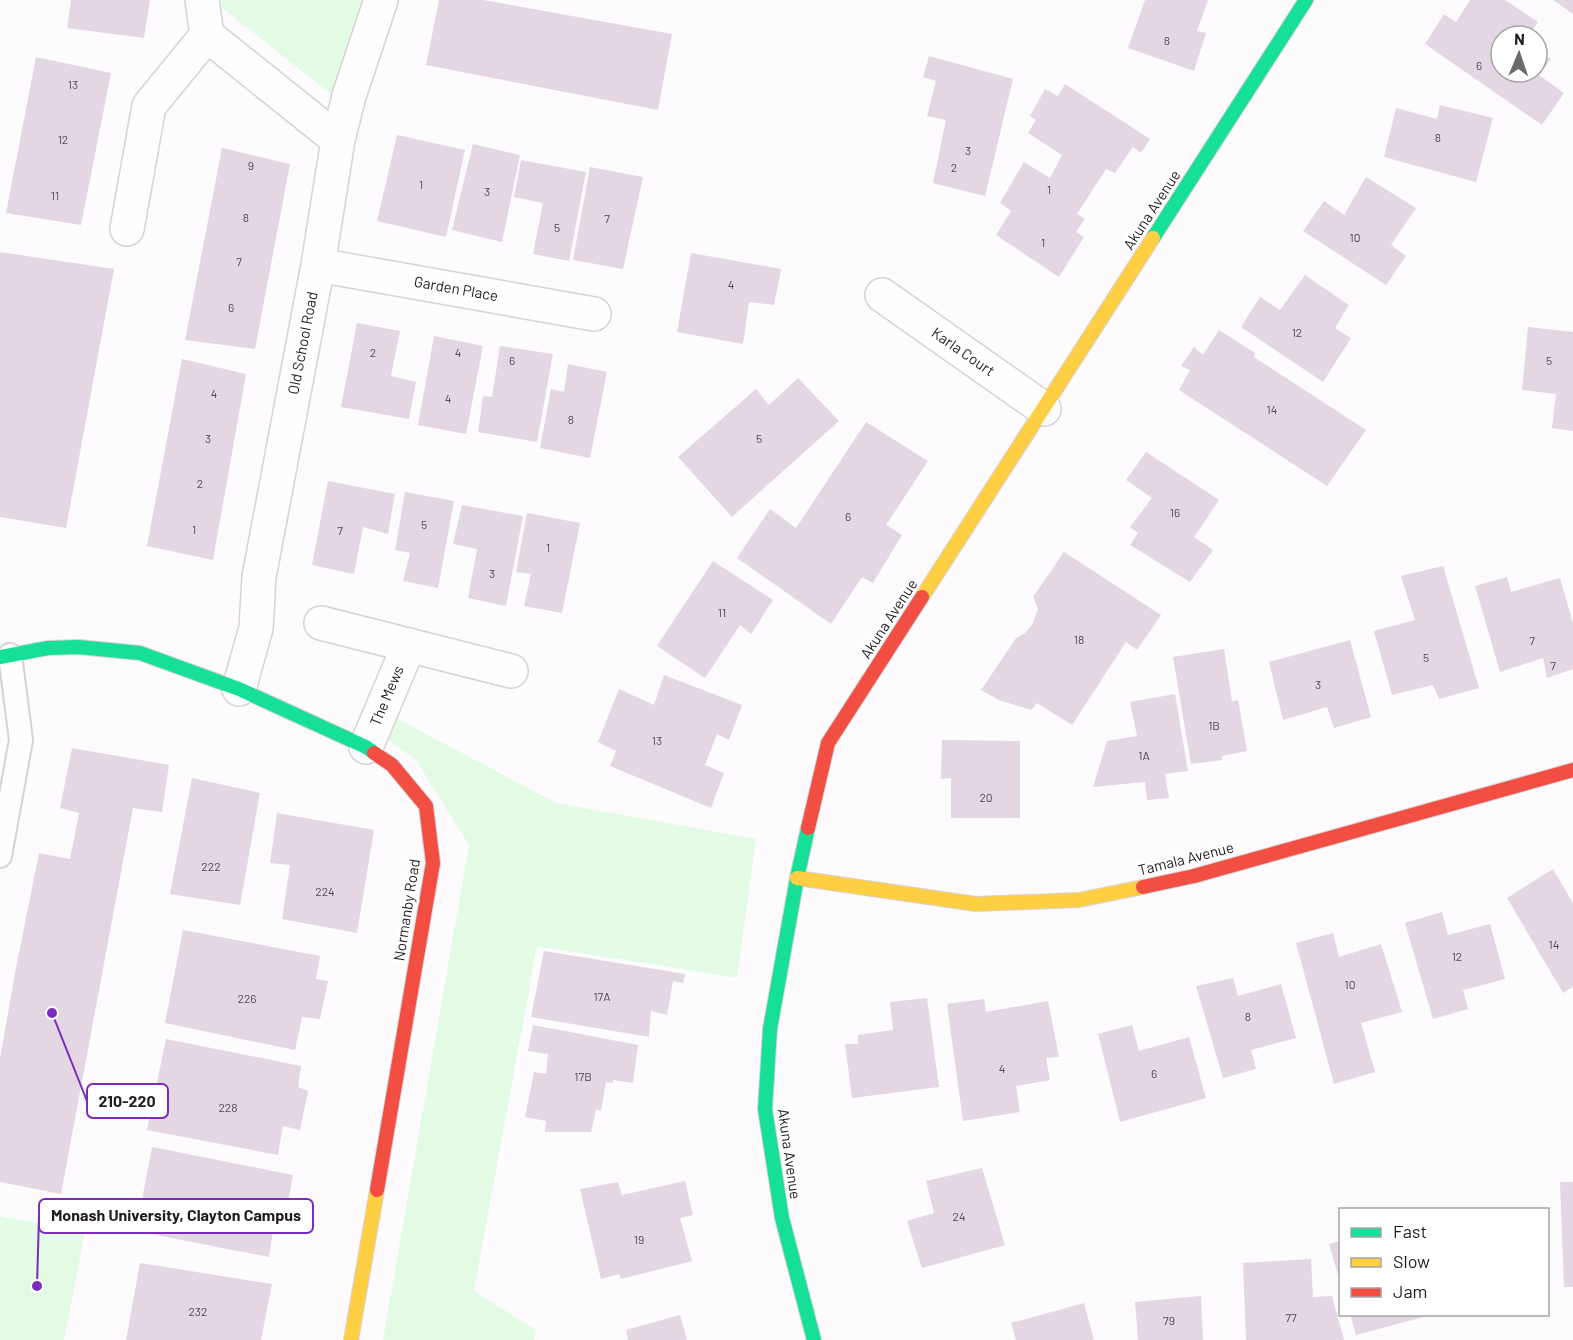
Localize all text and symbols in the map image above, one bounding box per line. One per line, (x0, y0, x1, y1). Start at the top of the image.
north arrow (1489, 24, 1549, 84)
text: N (1514, 29, 1525, 48)
house number: 8 (1164, 33, 1170, 47)
house number: 6 (1476, 58, 1482, 72)
house number: 13 (68, 77, 78, 91)
house number: 8 (1435, 130, 1441, 144)
house number: 12 (58, 132, 68, 146)
house number: 3 (965, 143, 971, 157)
house number: 9 (248, 158, 254, 172)
house number: 2 (951, 160, 957, 174)
street label: Akuna Avenue (1119, 166, 1184, 253)
house number: 1 (419, 177, 423, 191)
house number: 1 (1047, 182, 1051, 196)
house number: 3 (484, 184, 490, 198)
house number: 11 (51, 188, 59, 202)
house number: 8 (243, 210, 249, 224)
house number: 7 (604, 211, 610, 225)
house number: 5 (554, 220, 560, 234)
house number: 10 (1350, 230, 1360, 244)
house number: 1 (1041, 235, 1045, 249)
house number: 7 (236, 254, 242, 268)
street label: Garden Place (413, 272, 500, 304)
house number: 4 (728, 277, 734, 291)
street label: Old School Road (283, 290, 321, 396)
house number: 6 (228, 300, 234, 314)
street label: Karla Court (929, 323, 999, 379)
house number: 12 (1292, 325, 1302, 339)
house number: 2 (370, 345, 376, 359)
house number: 4 (455, 345, 461, 359)
house number: 6 (509, 353, 515, 367)
house number: 5 (1546, 353, 1552, 367)
house number: 4 (211, 386, 217, 400)
house number: 4 (445, 391, 451, 405)
house number: 14 (1267, 402, 1277, 416)
house number: 8 (568, 412, 574, 426)
house number: 3 (205, 431, 211, 445)
house number: 5 (756, 431, 762, 445)
house number: 2 (197, 476, 203, 490)
house number: 16 (1170, 505, 1180, 519)
house number: 6 (845, 509, 851, 523)
house number: 5 (421, 517, 427, 531)
house number: 1 (192, 522, 196, 536)
house number: 7 (337, 523, 343, 537)
house number: 1 (546, 540, 550, 554)
house number: 3 (489, 566, 495, 580)
street label: Akuna Avenue (856, 575, 921, 662)
house number: 11 (718, 605, 726, 619)
house number: 18 (1074, 632, 1084, 646)
house number: 7 (1529, 633, 1535, 647)
house number: 5 (1423, 650, 1429, 664)
house number: 7 (1550, 658, 1556, 672)
street label: The Mews (365, 663, 407, 728)
house number: 3 (1315, 677, 1321, 691)
house number: 1B (1208, 718, 1220, 732)
house number: 13 (652, 733, 662, 747)
house number: 1A (1138, 748, 1150, 762)
house number: 20 (979, 790, 993, 804)
street label: Tamala Avenue (1136, 837, 1235, 879)
street label: Normanby Road (389, 858, 423, 962)
house number: 222 (201, 859, 221, 873)
house number: 224 (315, 884, 335, 898)
house number: 14 (1549, 937, 1559, 951)
house number: 12 (1452, 949, 1462, 963)
house number: 10 (1345, 977, 1355, 991)
house number: 17A (593, 989, 611, 1003)
house number: 226 (237, 991, 257, 1005)
house number: 8 (1245, 1009, 1251, 1023)
house number: 4 (999, 1061, 1005, 1075)
house number: 6 (1151, 1066, 1157, 1080)
house number: 17B (574, 1069, 592, 1083)
callout: 210-220 (87, 1084, 168, 1118)
text: 210-220 (98, 1091, 156, 1110)
house number: 228 (218, 1100, 238, 1114)
street label: Akuna Avenue (775, 1108, 805, 1200)
callout: Monash University, Clayton Campus (39, 1199, 313, 1233)
text: Monash University, Clayton Campus (51, 1205, 301, 1224)
legend (1339, 1208, 1549, 1316)
house number: 24 (952, 1209, 966, 1223)
text: Fast (1393, 1220, 1427, 1242)
house number: 19 (634, 1232, 644, 1246)
text: Slow (1393, 1250, 1430, 1272)
text: Jam (1393, 1280, 1427, 1302)
house number: 232 (189, 1304, 207, 1318)
house number: 77 (1285, 1310, 1297, 1324)
house number: 79 (1163, 1313, 1175, 1327)

